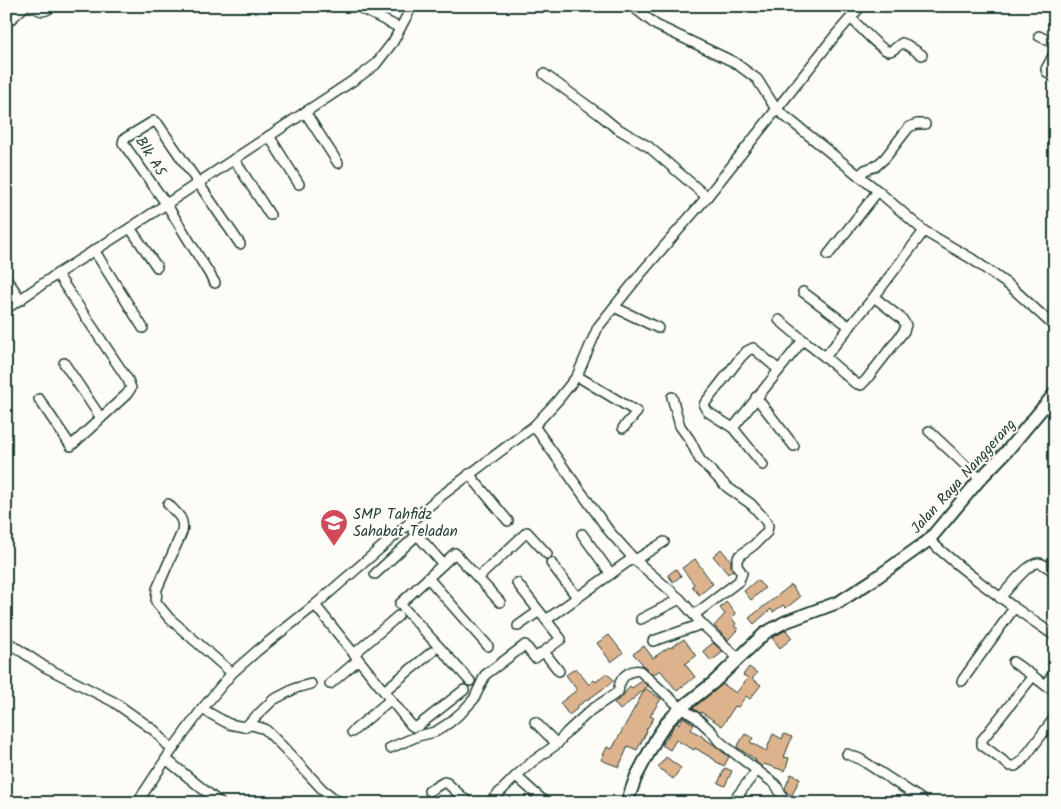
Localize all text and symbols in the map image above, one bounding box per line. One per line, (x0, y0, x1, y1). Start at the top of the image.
street label: Blk A5 (128, 132, 172, 182)
street label: Jalan Raya Nanggerang (905, 414, 1022, 540)
place label: SMP Tahfidz Sahabat Teladan (353, 503, 458, 544)
school or university icon: SMP Tahfidz Sahabat Teladan (319, 508, 349, 547)

